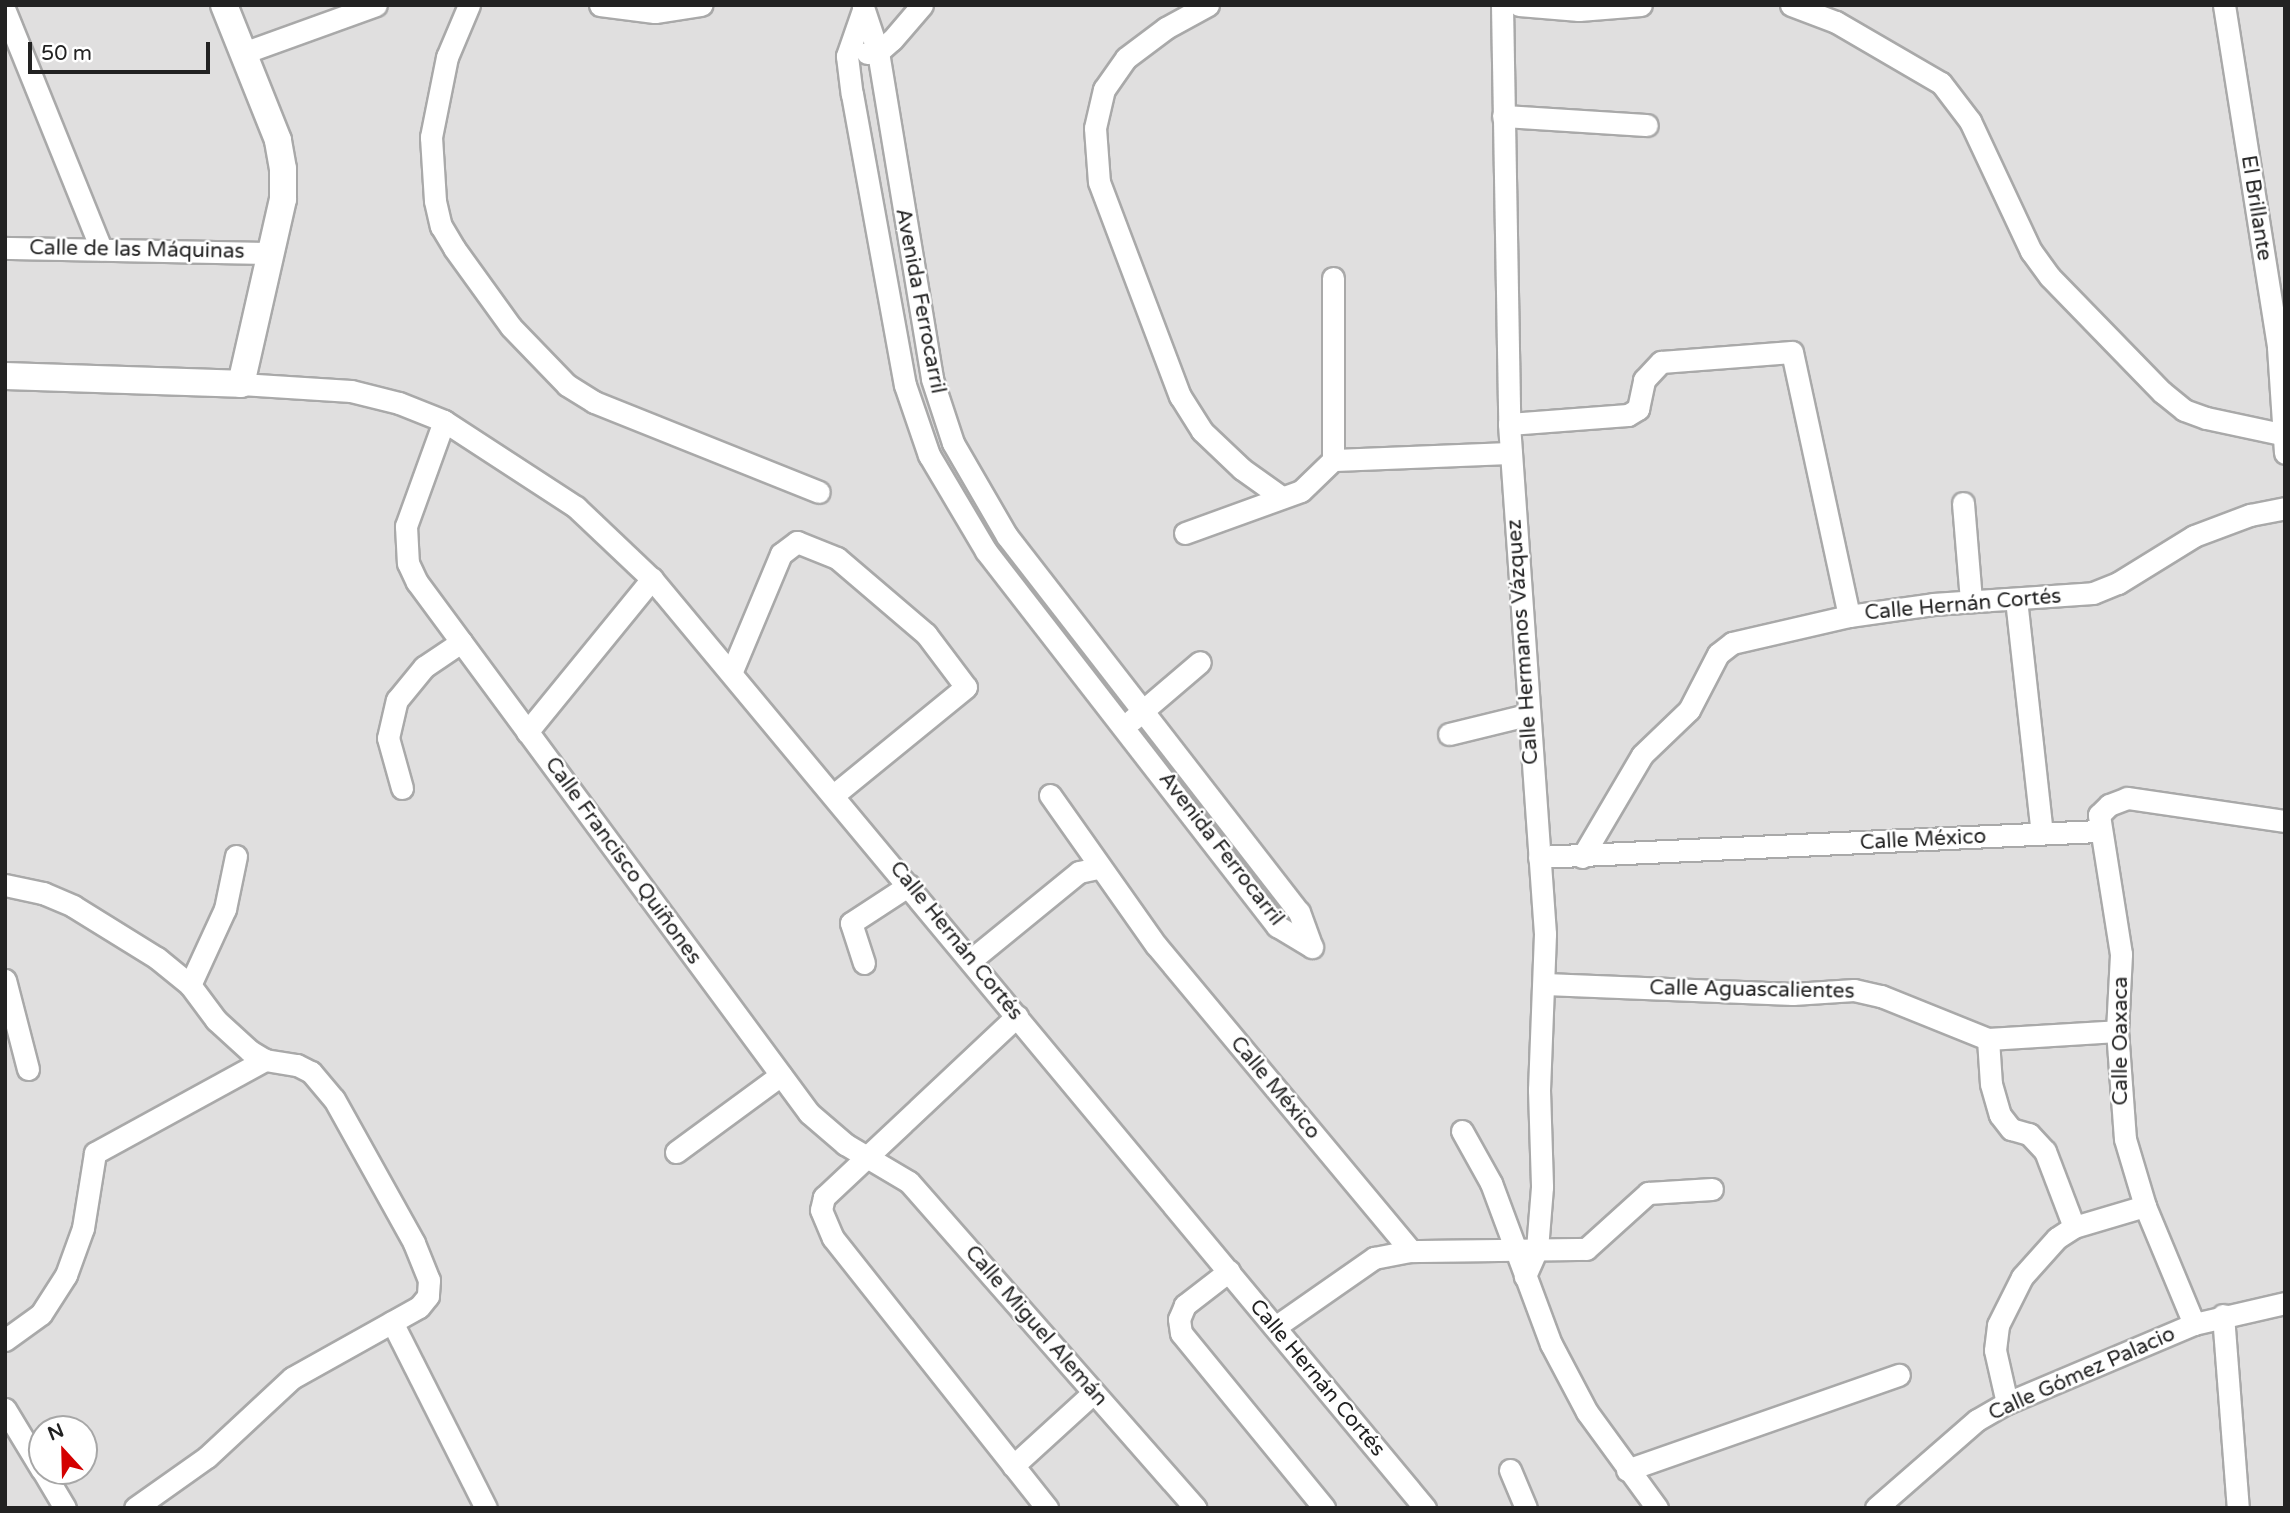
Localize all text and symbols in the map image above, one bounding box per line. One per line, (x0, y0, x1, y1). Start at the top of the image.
scale bar (32, 28, 214, 72)
text: 50 m (41, 41, 92, 66)
street label: El Brillante (2235, 154, 2277, 262)
street label: Avenida Ferrocarril (890, 206, 950, 396)
street label: Calle de las Máquinas (29, 236, 245, 264)
street label: Calle Hermanos Vázquez (1502, 518, 1544, 766)
street label: Calle Hernán Cortés (1864, 584, 2062, 626)
street label: Calle Francisco Quiñones (539, 752, 707, 970)
street label: Avenida Ferrocarril (1153, 767, 1289, 931)
street label: Calle México (1859, 824, 1987, 856)
street label: Calle Hernán Cortés (884, 856, 1028, 1026)
street label: Calle Aguascalientes (1649, 976, 1855, 1004)
street label: Calle Oaxaca (2108, 976, 2134, 1106)
street label: Calle México (1225, 1031, 1325, 1145)
street label: Calle Miguel Alemán (959, 1241, 1113, 1411)
street label: Calle Hernán Cortés (1244, 1294, 1390, 1462)
street label: Calle Gómez Palacio (1985, 1322, 2179, 1426)
north arrow (28, 1415, 98, 1485)
text: N (45, 1419, 67, 1445)

